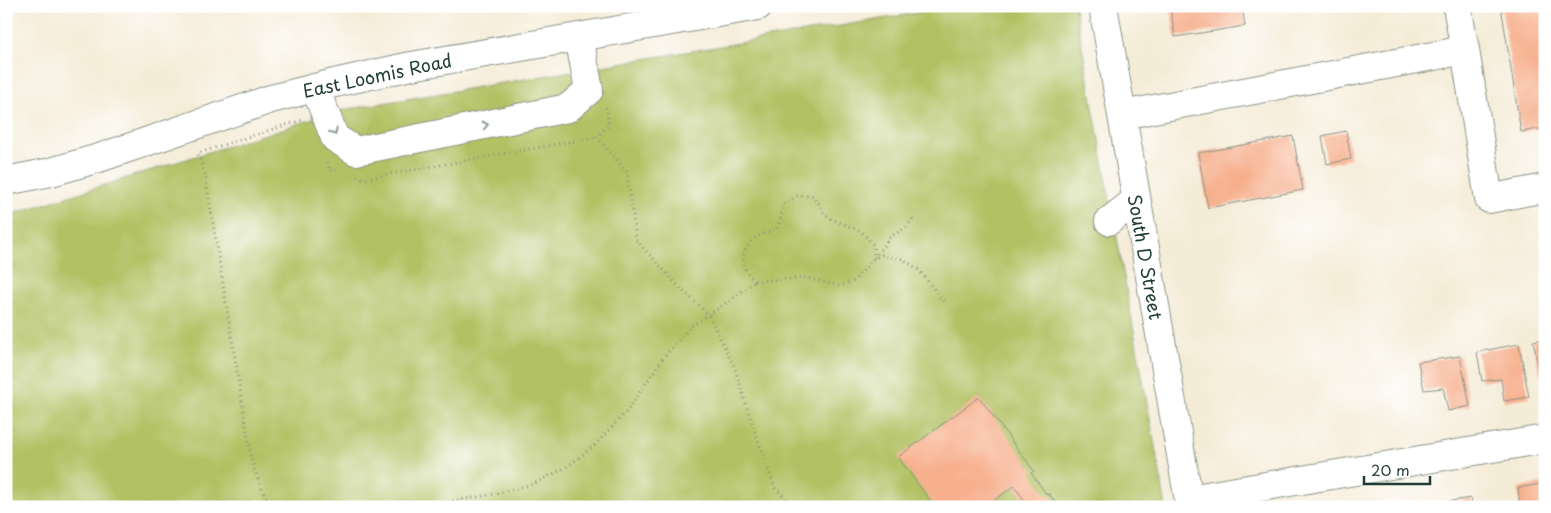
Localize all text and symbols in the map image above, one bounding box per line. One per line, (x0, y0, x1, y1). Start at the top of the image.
street label: East Loomis Road (300, 46, 454, 104)
one-way arrow (481, 120, 490, 130)
one-way arrow (328, 127, 338, 136)
street label: South D Street (1122, 192, 1170, 322)
scale bar (1364, 453, 1430, 485)
text: 20 m (1371, 458, 1410, 481)

